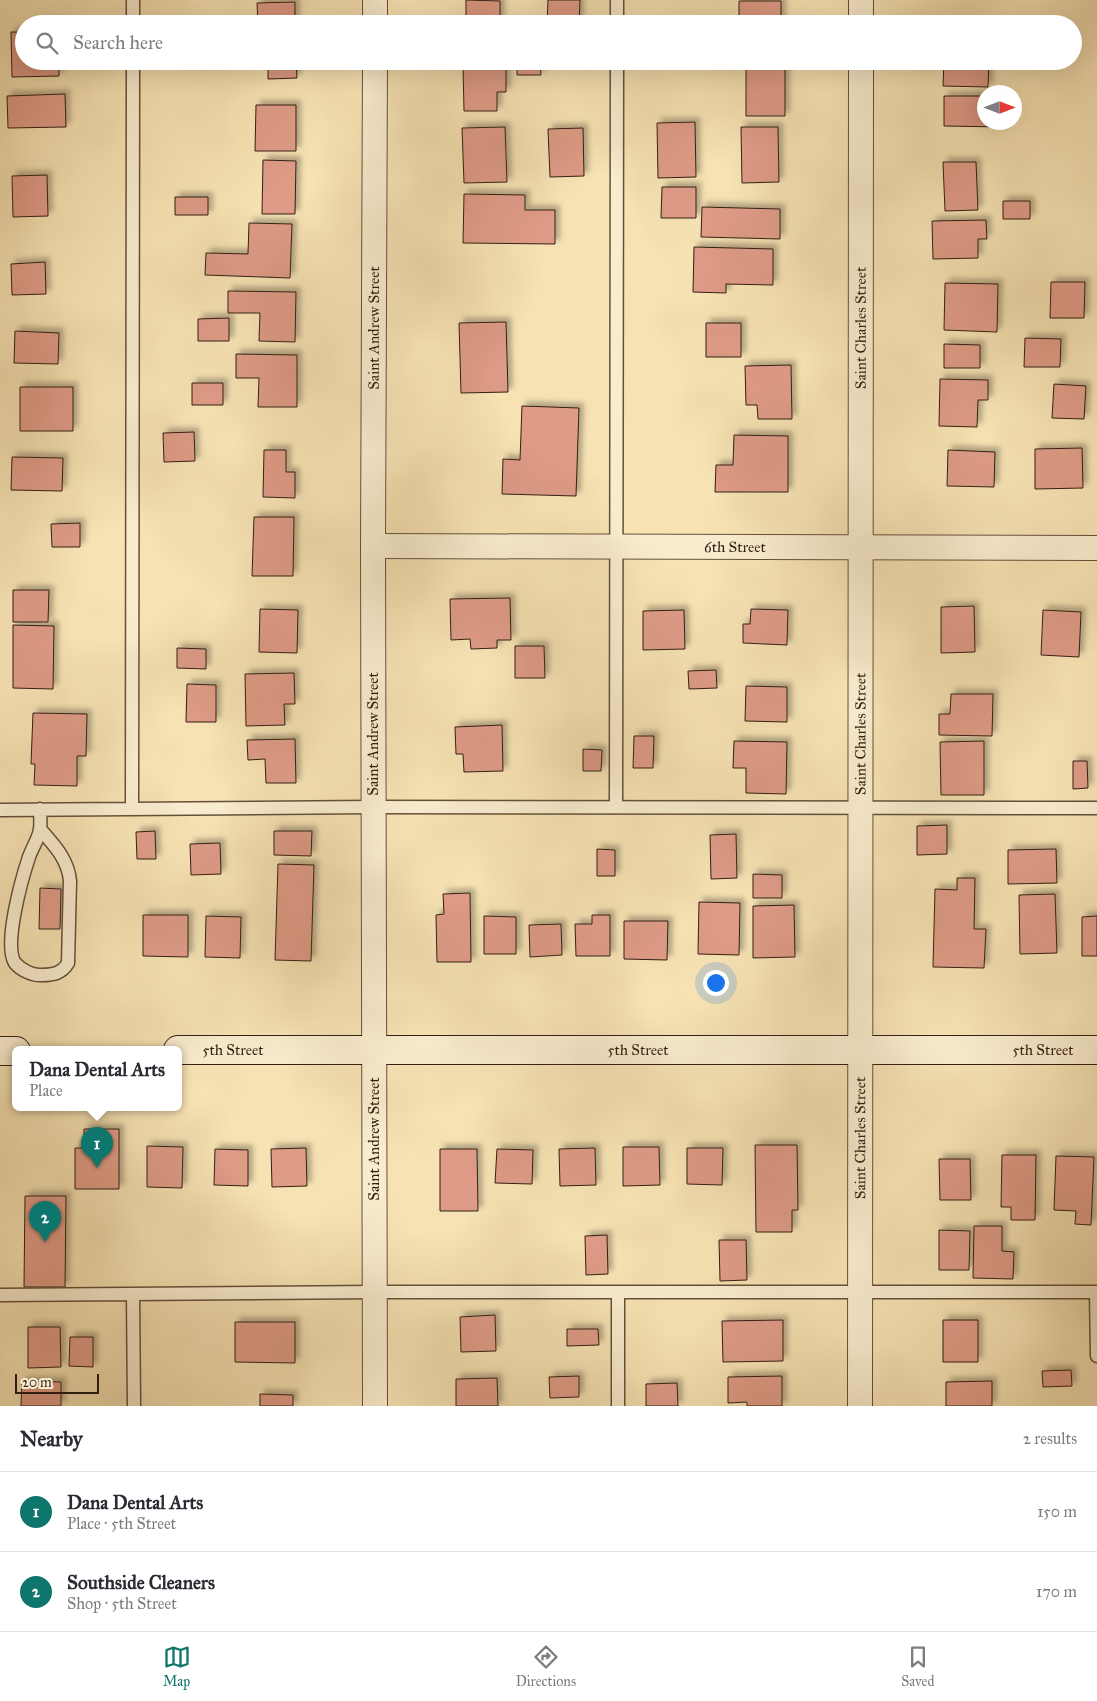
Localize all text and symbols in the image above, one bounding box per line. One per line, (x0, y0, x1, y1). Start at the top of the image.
search box (15, 15, 1082, 70)
icon: search (33, 29, 61, 57)
text: Search here (73, 31, 163, 54)
north arrow (977, 85, 1022, 130)
street label: Saint Andrew Street (365, 265, 383, 390)
street label: Saint Charles Street (852, 266, 870, 389)
street label: 6th Street (704, 538, 767, 556)
street label: Saint Andrew Street (364, 672, 382, 796)
street label: Saint Charles Street (851, 672, 870, 795)
your location (703, 970, 729, 996)
street label: 5th Street (202, 1041, 264, 1059)
street label: 5th Street (607, 1041, 669, 1059)
street label: 5th Street (1012, 1041, 1074, 1059)
popup (12, 1046, 182, 1111)
text: Dana Dental Arts (29, 1058, 165, 1081)
street label: Saint Charles Street (851, 1076, 869, 1199)
street label: Saint Andrew Street (365, 1077, 383, 1201)
text: Place (29, 1081, 63, 1100)
pin: 1 (81, 1127, 113, 1168)
pin: 2 (29, 1201, 61, 1242)
scale bar (15, 1371, 99, 1394)
text: 20 m (22, 1374, 52, 1391)
text: Nearby (20, 1426, 83, 1452)
text: 2 results (1023, 1429, 1077, 1448)
text: Dana Dental Arts (67, 1491, 203, 1514)
text: 1 (33, 1502, 39, 1521)
text: 150 m (1037, 1502, 1077, 1521)
text: Place · 5th Street (67, 1514, 176, 1533)
text: Southside Cleaners (67, 1571, 215, 1594)
text: 2 (32, 1582, 40, 1601)
text: 170 m (1036, 1582, 1077, 1601)
text: Shop · 5th Street (67, 1594, 177, 1613)
tab: Map (163, 1643, 191, 1690)
tab: Directions (516, 1643, 576, 1690)
tab: Saved (901, 1643, 934, 1690)

